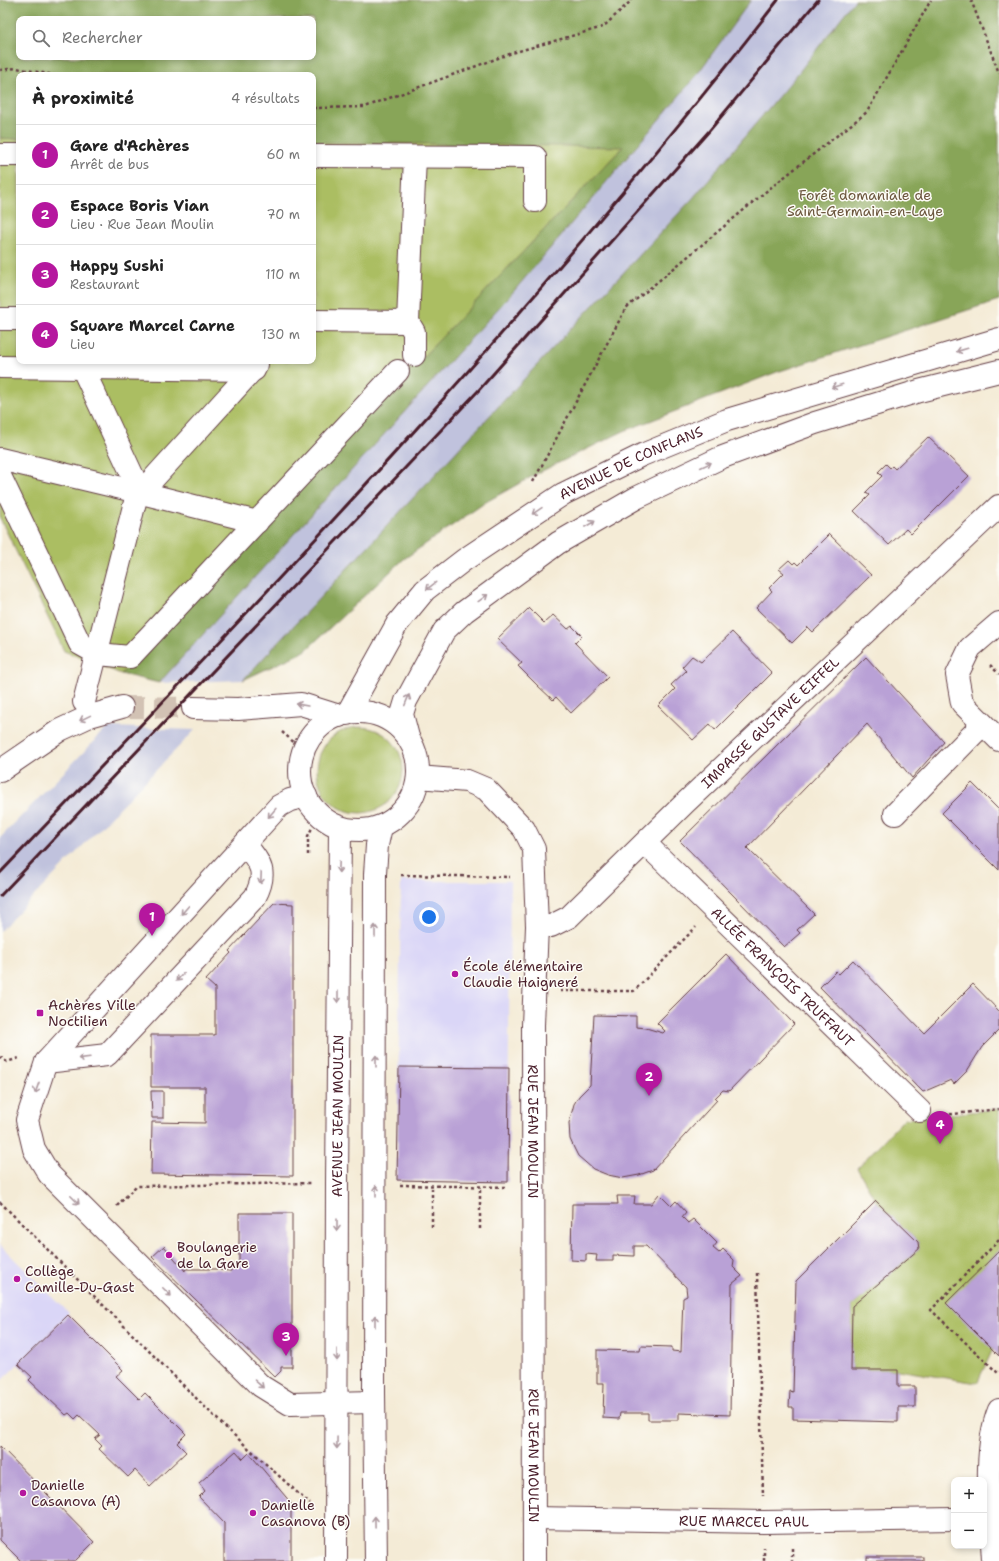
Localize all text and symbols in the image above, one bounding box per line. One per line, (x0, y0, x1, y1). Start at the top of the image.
search box (16, 16, 316, 60)
icon: search (30, 27, 52, 49)
text: Rechercher (62, 28, 143, 48)
text: À proximité (32, 87, 134, 109)
text: 4 résultats (231, 90, 300, 107)
text: Gare d'Achères (70, 136, 190, 156)
text: 1 (42, 146, 48, 163)
text: 60 m (267, 146, 300, 163)
text: Arrêt de bus (70, 156, 149, 173)
park label: Forêt domaniale de Saint-Germain-en-Laye (787, 186, 943, 220)
text: Espace Boris Vian (70, 196, 209, 216)
text: 2 (40, 206, 50, 223)
text: 70 m (266, 206, 300, 223)
text: Lieu · Rue Jean Moulin (70, 216, 214, 233)
text: Happy Sushi (70, 256, 164, 276)
text: 3 (40, 266, 50, 283)
text: 110 m (265, 266, 300, 283)
text: Restaurant (70, 276, 140, 293)
text: Square Marcel Carne (70, 316, 235, 336)
text: 4 (40, 326, 50, 343)
text: 130 m (262, 326, 300, 343)
text: Lieu (70, 336, 95, 353)
one-way arrow (955, 347, 968, 354)
one-way arrow (830, 383, 843, 390)
street label: AVENUE DE CONFLANS (556, 422, 706, 504)
one-way arrow (699, 461, 711, 468)
one-way arrow (532, 507, 543, 515)
one-way arrow (584, 520, 596, 528)
one-way arrow (425, 582, 436, 590)
one-way arrow (477, 594, 488, 602)
street label: IMPASSE GUSTAVE EIFFEL (698, 653, 843, 792)
one-way arrow (403, 694, 411, 706)
one-way arrow (296, 701, 309, 709)
one-way arrow (79, 715, 91, 722)
one-way arrow (268, 808, 277, 819)
one-way arrow (335, 860, 343, 873)
one-way arrow (257, 871, 265, 884)
pin: 1 (139, 903, 165, 936)
street label: ALLÉE FRANÇOIS TRUFFAUT (707, 903, 858, 1051)
one-way arrow (181, 905, 190, 915)
your location (419, 907, 439, 927)
one-way arrow (371, 925, 379, 938)
place label: École élémentaire Claudie Haigneré (463, 957, 583, 991)
marker: École élémentaire Claudie Haigneré (450, 969, 460, 979)
one-way arrow (176, 971, 185, 981)
one-way arrow (334, 990, 342, 1003)
place label: Achères Ville Noctilien (48, 996, 136, 1030)
marker: Achères Ville Noctilien (35, 1008, 45, 1018)
street label: AVENUE JEAN MOULIN (328, 1035, 347, 1197)
one-way arrow (78, 1054, 91, 1061)
one-way arrow (372, 1055, 379, 1068)
pin: 2 (636, 1063, 662, 1096)
street label: RUE JEAN MOULIN (524, 1065, 542, 1199)
one-way arrow (33, 1081, 41, 1093)
pin: 4 (927, 1111, 953, 1144)
one-way arrow (372, 1185, 380, 1198)
one-way arrow (70, 1195, 80, 1205)
one-way arrow (333, 1218, 341, 1231)
place label: Boulangerie de la Gare (177, 1238, 257, 1272)
marker: Boulangerie de la Gare (164, 1250, 174, 1260)
place label: Collège Camille-Du-Gast (25, 1262, 135, 1296)
marker: Collège Camille-Du-Gast (12, 1274, 22, 1284)
one-way arrow (162, 1287, 172, 1297)
one-way arrow (371, 1315, 378, 1328)
pin: 3 (273, 1323, 299, 1356)
one-way arrow (333, 1348, 341, 1361)
one-way arrow (254, 1379, 264, 1388)
street label: RUE JEAN MOULIN (525, 1389, 543, 1523)
one-way arrow (333, 1436, 340, 1449)
place label: Danielle Casanova (A) (31, 1476, 121, 1510)
map controls (951, 1477, 987, 1549)
button: + (951, 1477, 987, 1513)
marker: Danielle Casanova (A) (18, 1488, 28, 1498)
place label: Danielle Casanova (B) (261, 1496, 350, 1530)
marker: Danielle Casanova (B) (248, 1508, 258, 1518)
street label: RUE MARCEL PAUL (679, 1512, 809, 1531)
button: − (951, 1513, 987, 1549)
one-way arrow (371, 1516, 379, 1529)

